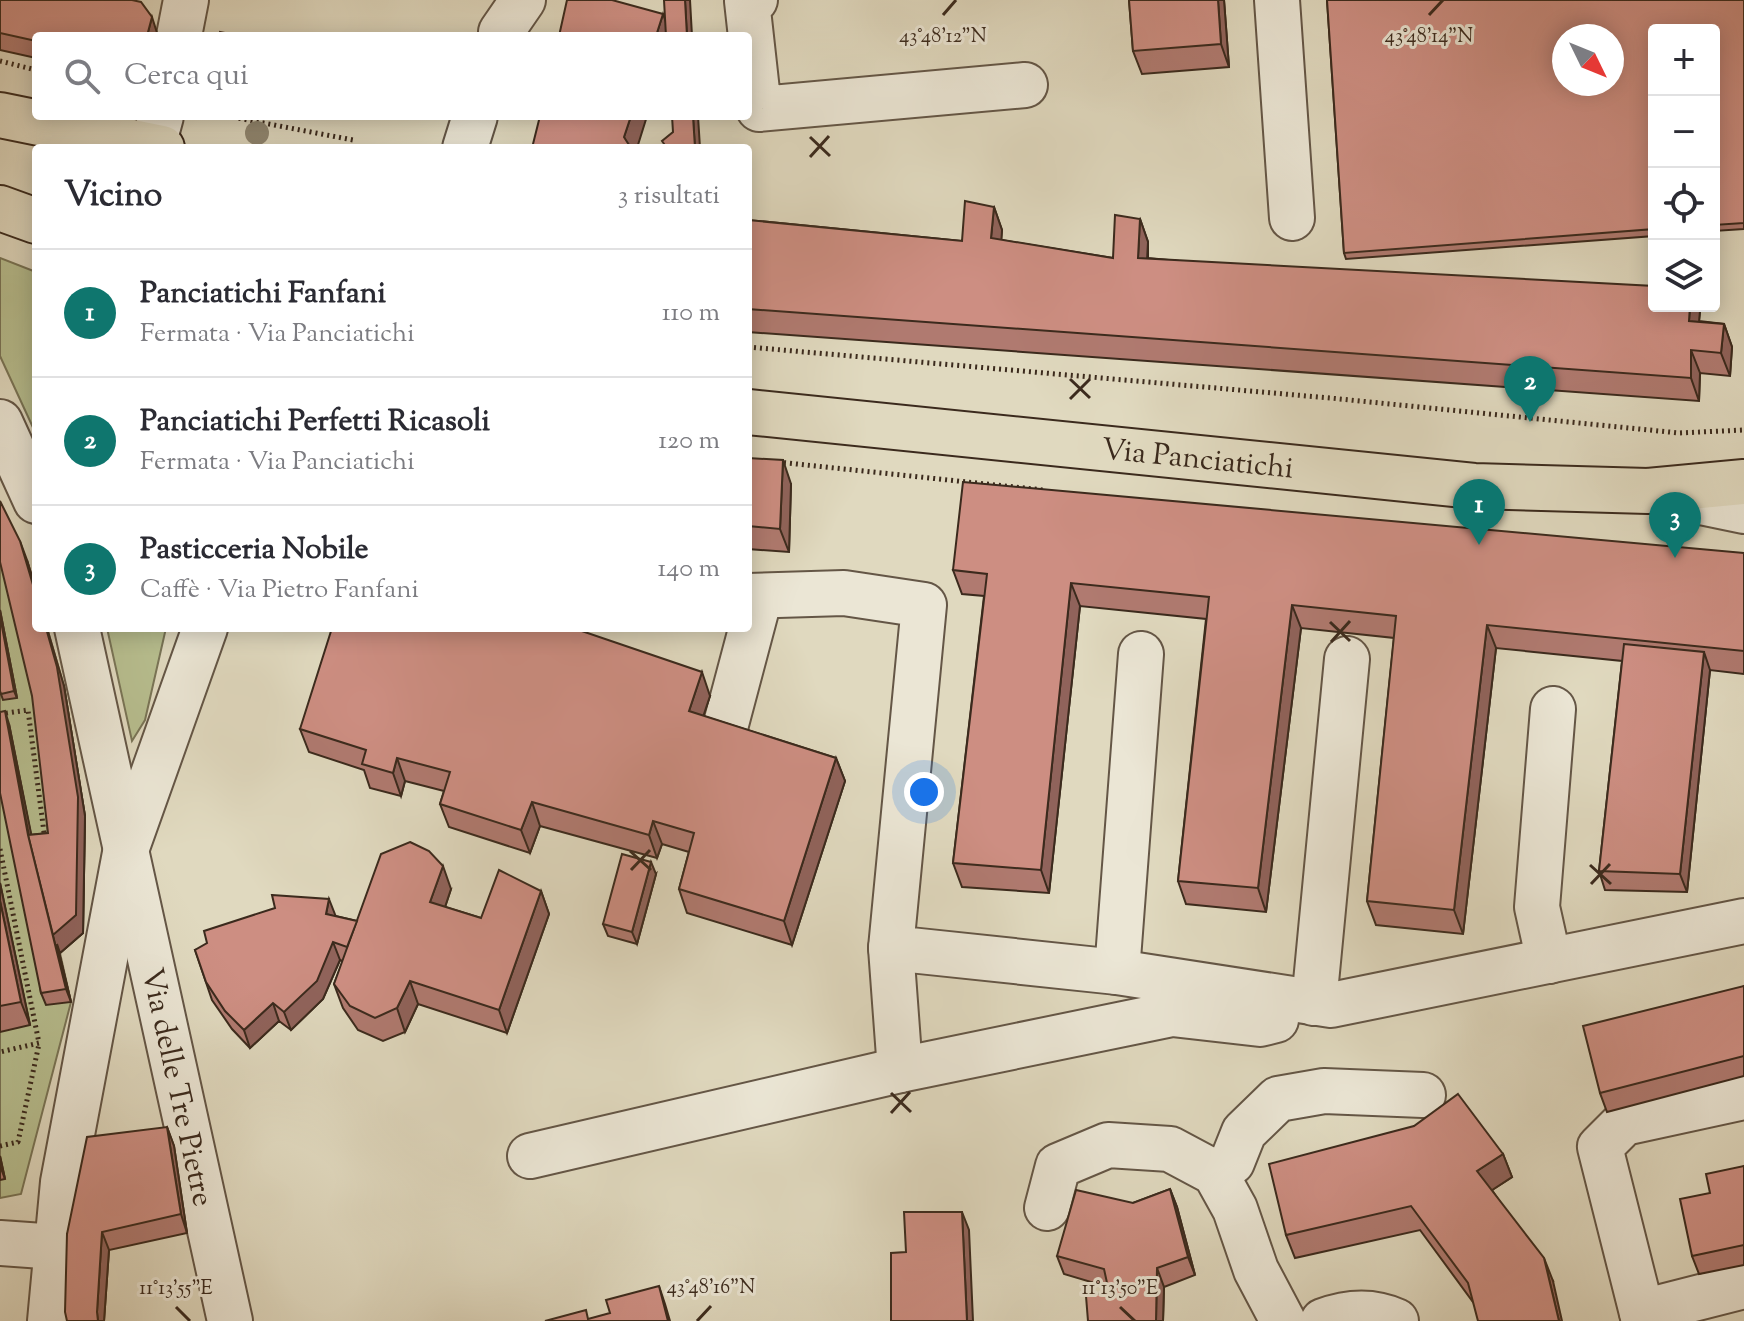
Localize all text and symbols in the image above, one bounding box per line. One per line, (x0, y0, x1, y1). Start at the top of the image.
text: 43°48'12"N (899, 23, 987, 52)
text: 43°48'14"N (1385, 23, 1473, 52)
north arrow (1552, 24, 1624, 96)
map controls (1648, 24, 1720, 312)
button: + (1648, 24, 1720, 96)
search box (32, 32, 752, 120)
icon: search (60, 54, 104, 98)
text: Cerca qui (124, 55, 249, 98)
button: − (1648, 96, 1720, 168)
button: locate (1648, 168, 1720, 240)
text: Vicino (64, 172, 162, 221)
text: 3 risultati (618, 178, 720, 215)
button: layers (1648, 240, 1720, 312)
text: Panciatichi Fanfani (140, 273, 386, 316)
text: 1 (86, 295, 94, 332)
text: 110 m (662, 295, 720, 332)
text: Fermata · Via Panciatichi (140, 316, 415, 353)
pin: 2 (1504, 356, 1556, 422)
text: Panciatichi Perfetti Ricasoli (140, 401, 490, 444)
text: 2 (84, 423, 96, 460)
text: 120 m (658, 423, 720, 460)
street label: Via Panciatichi (1099, 429, 1296, 491)
text: Fermata · Via Panciatichi (140, 444, 415, 481)
pin: 1 (1453, 479, 1505, 545)
pin: 3 (1649, 492, 1701, 558)
text: Pasticceria Nobile (140, 529, 368, 572)
text: 3 (85, 551, 95, 588)
text: 140 m (657, 551, 720, 588)
text: Caffè · Via Pietro Fanfani (140, 572, 419, 609)
your location (904, 772, 944, 812)
street label: Via delle Tre Pietre (129, 964, 223, 1211)
text: 43°48'16"N (667, 1274, 755, 1303)
text: 11°13'55"E (139, 1275, 213, 1304)
text: 11°13'50"E (1082, 1275, 1158, 1304)

